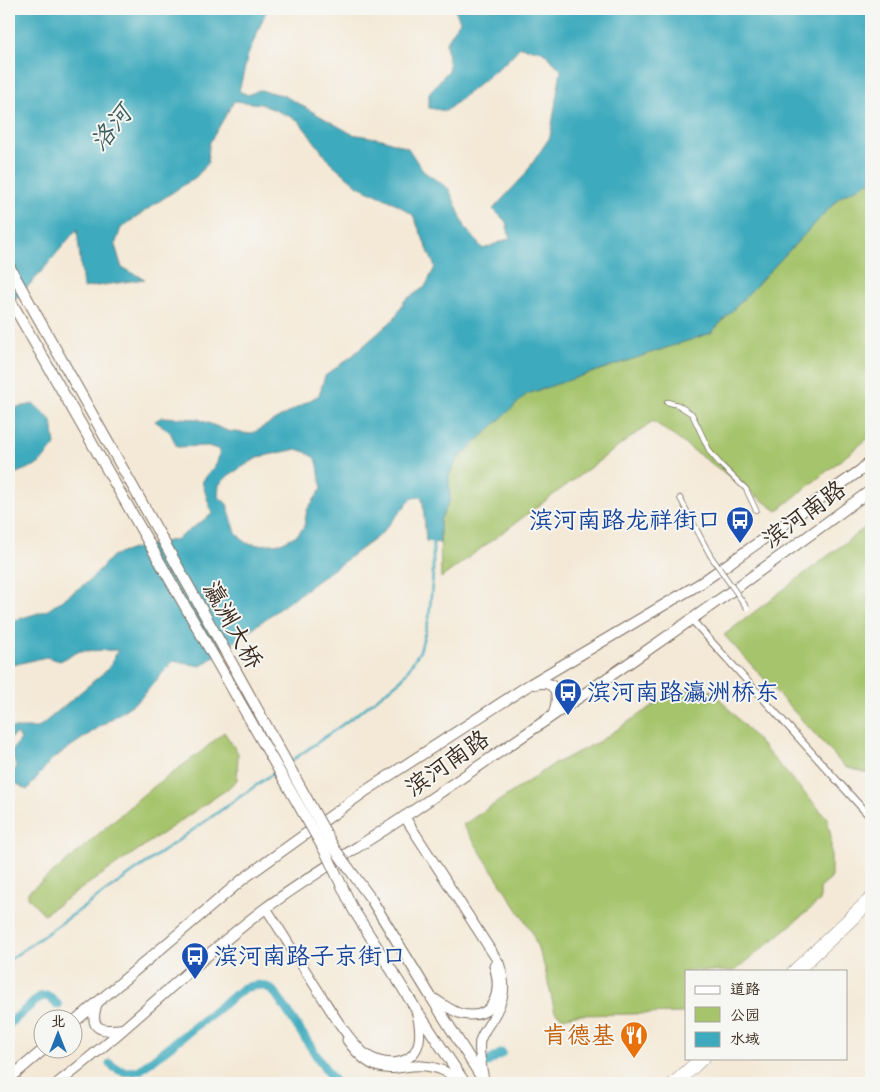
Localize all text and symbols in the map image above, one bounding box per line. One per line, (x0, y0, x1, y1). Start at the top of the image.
water label: 洛河 (83, 95, 142, 158)
street label: 滨河南路 (756, 474, 852, 554)
place label: 滨河南路龙祥街口 (529, 505, 721, 535)
bus stop icon: 滨河南路龙祥街口 (725, 505, 755, 544)
street label: 瀛洲大桥 (197, 576, 269, 674)
bus stop icon: 滨河南路瀛洲桥东 (553, 677, 583, 716)
place label: 滨河南路瀛洲桥东 (587, 677, 779, 707)
street label: 滨河南路 (399, 723, 495, 803)
bus stop icon: 滨河南路子京街口 (180, 941, 210, 980)
place label: 滨河南路子京街口 (214, 941, 406, 971)
legend (685, 970, 848, 1060)
text: 道路 (730, 980, 760, 999)
text: 公园 (730, 1006, 760, 1025)
north arrow (32, 1010, 82, 1060)
text: 北 (51, 1013, 65, 1030)
place label: 肯德基 (543, 1020, 615, 1050)
restaurant icon: 肯德基 (619, 1020, 649, 1059)
text: 水域 (730, 1030, 760, 1049)

